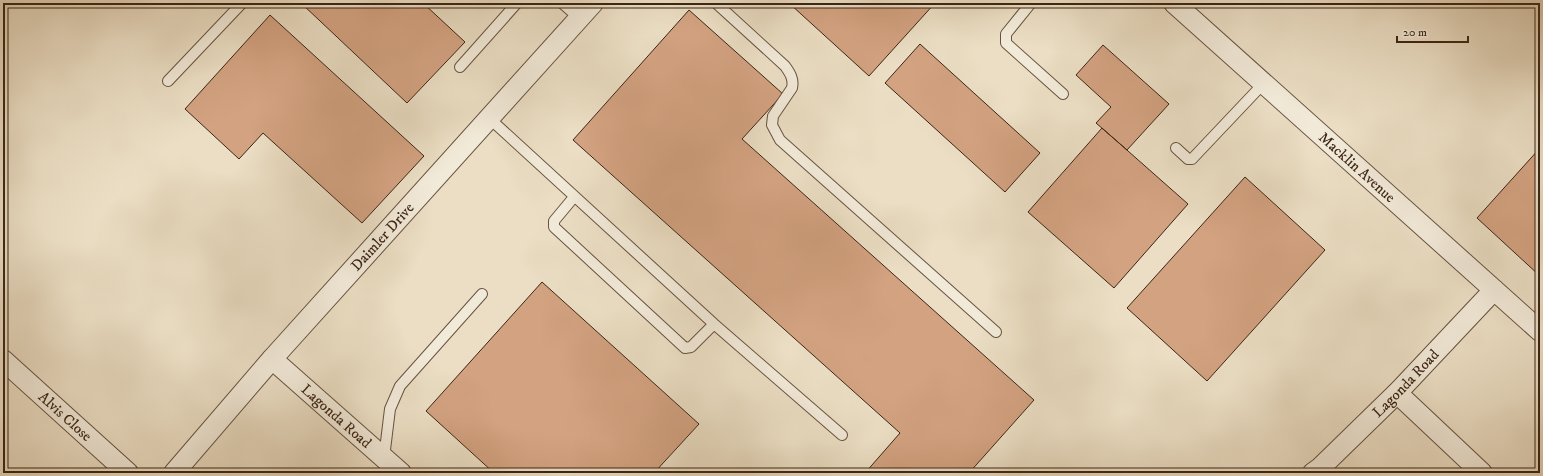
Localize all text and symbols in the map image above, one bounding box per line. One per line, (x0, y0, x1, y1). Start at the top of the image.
scale bar (1397, 18, 1468, 44)
text: 20 m (1403, 25, 1427, 40)
street label: Macklin Avenue (1315, 128, 1400, 207)
street label: Daimler Drive (347, 199, 418, 275)
street label: Lagonda Road (1368, 345, 1443, 421)
street label: Lagonda Road (297, 380, 376, 452)
street label: Alvis Close (35, 387, 96, 445)

